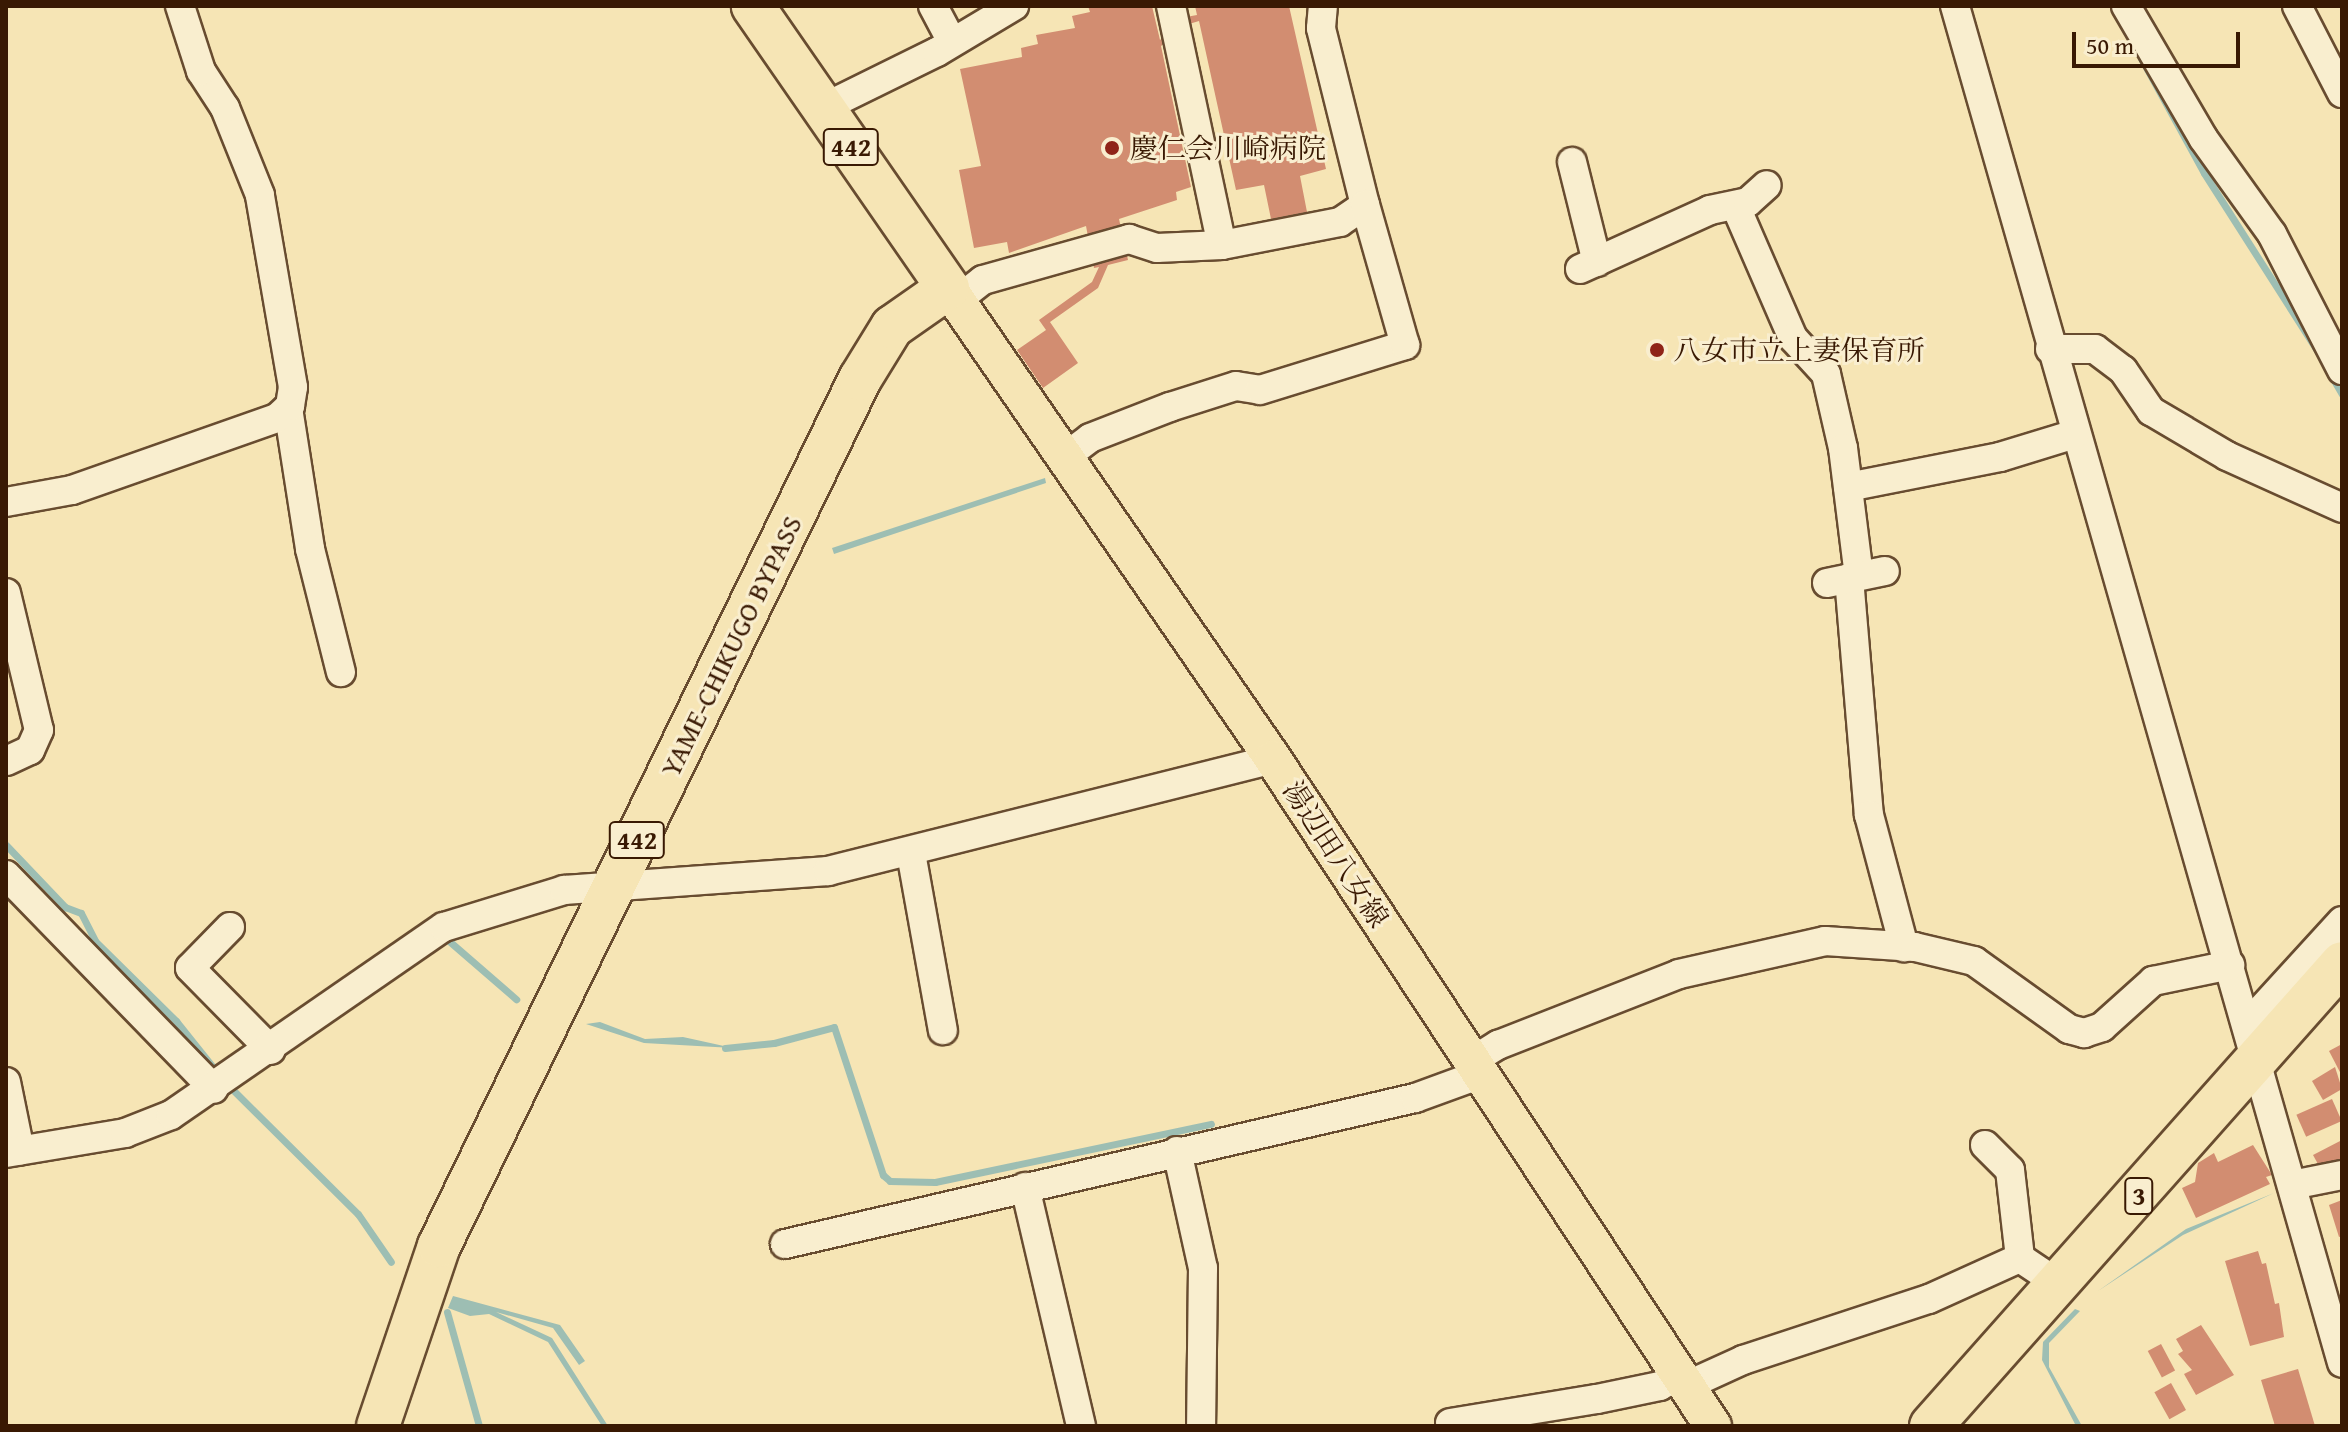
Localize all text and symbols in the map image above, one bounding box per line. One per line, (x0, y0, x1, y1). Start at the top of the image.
scale bar (2076, 16, 2244, 66)
text: 50 m (2086, 28, 2134, 63)
road number: 442 (821, 125, 881, 169)
place label: 慶仁会川崎病院 (1130, 131, 1326, 165)
marker: 慶仁会川崎病院 (1101, 137, 1123, 159)
place label: 八女市立上妻保育所 (1673, 333, 1925, 367)
marker: 八女市立上妻保育所 (1648, 341, 1666, 359)
street label: YAME-CHIKUGO BYPASS (653, 510, 809, 782)
street label: 湯辺田八女線 (1276, 774, 1396, 934)
road number: 442 (607, 818, 667, 862)
road number: 3 (2123, 1174, 2155, 1218)

